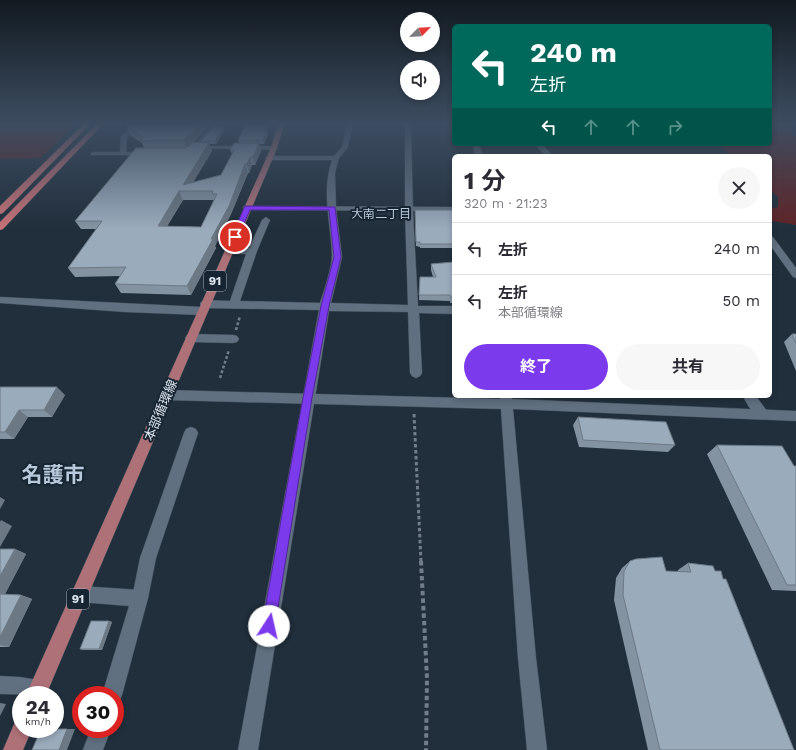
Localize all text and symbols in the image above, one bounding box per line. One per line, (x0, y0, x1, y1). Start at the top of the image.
north arrow (400, 12, 440, 52)
map controls (400, 12, 440, 100)
text: 240 m (530, 36, 617, 69)
icon: left (464, 40, 516, 92)
button: sound (400, 60, 440, 100)
text: 左折 (530, 74, 566, 95)
icon: left (538, 116, 560, 138)
icon: ahead (580, 116, 602, 138)
icon: ahead (622, 116, 644, 138)
icon: right (664, 116, 686, 138)
text: 1 分 (464, 167, 505, 195)
button: close (718, 167, 760, 209)
text: 320 m · 21:23 (464, 196, 548, 211)
district label: 大南二丁目 (351, 207, 411, 221)
pin (218, 220, 252, 254)
icon: arrive (224, 226, 246, 248)
icon: left (464, 238, 486, 260)
text: 240 m (714, 240, 760, 258)
text: 左折 (498, 241, 528, 259)
road number: 91 (204, 271, 226, 291)
text: 左折 (498, 284, 528, 302)
icon: left (464, 290, 486, 312)
text: 50 m (723, 292, 760, 310)
text: 本部循環線 (498, 305, 563, 320)
button: 終了 (464, 344, 608, 390)
button: 共有 (616, 344, 760, 390)
street label: 本部循環線 (141, 377, 180, 443)
district label: 名護市 (22, 462, 85, 487)
road number: 91 (67, 589, 89, 609)
position arrow (248, 605, 290, 647)
speed limit sign: 30 (72, 686, 124, 738)
text: 24 (26, 695, 50, 719)
text: km/h (25, 716, 51, 727)

